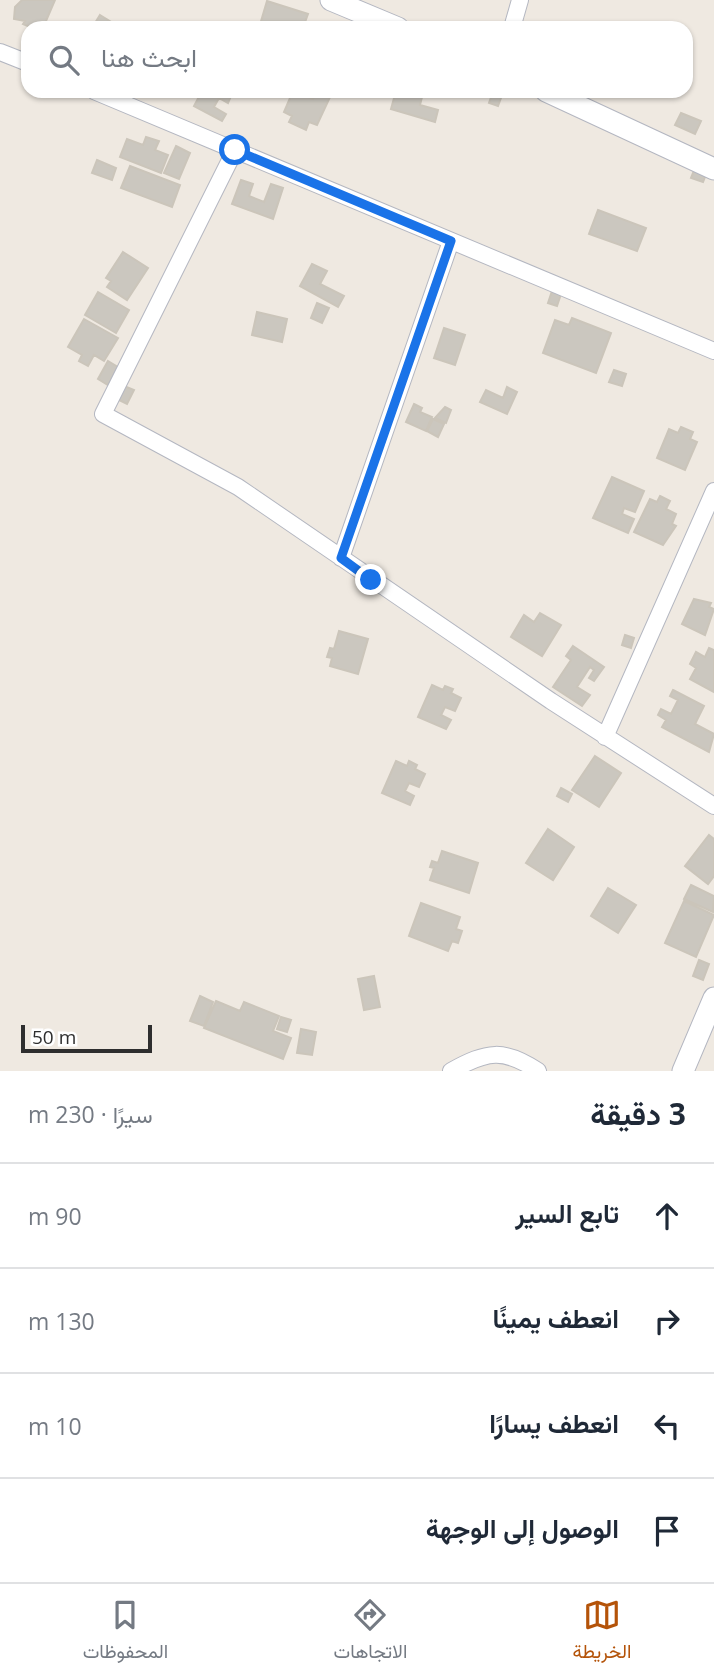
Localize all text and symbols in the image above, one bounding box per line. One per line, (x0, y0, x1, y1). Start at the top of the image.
search box (21, 21, 693, 98)
text: ابحث هنا (101, 39, 197, 75)
icon: search (45, 41, 83, 79)
route start (219, 134, 250, 165)
route end (355, 564, 386, 595)
scale bar (21, 1022, 152, 1054)
text: 50 m (32, 1024, 76, 1050)
text: 3 دقيقة (590, 1093, 686, 1134)
text: سيرًا · 230 m (28, 1098, 153, 1130)
text: تابع السير (515, 1195, 619, 1231)
icon: ahead (648, 1197, 686, 1235)
text: 90 m (28, 1200, 82, 1232)
text: انعطف يمينًا (492, 1300, 619, 1336)
icon: right (648, 1302, 686, 1340)
text: 130 m (28, 1305, 95, 1337)
text: انعطف يسارًا (489, 1405, 619, 1441)
icon: left (648, 1407, 686, 1445)
text: 10 m (28, 1410, 82, 1442)
text: الوصول إلى الوجهة (426, 1510, 619, 1546)
icon: arrive (648, 1512, 686, 1550)
tab: المحفوظات (83, 1596, 168, 1668)
tab: الاتجاهات (334, 1596, 407, 1668)
tab: الخريطة (573, 1596, 631, 1668)

